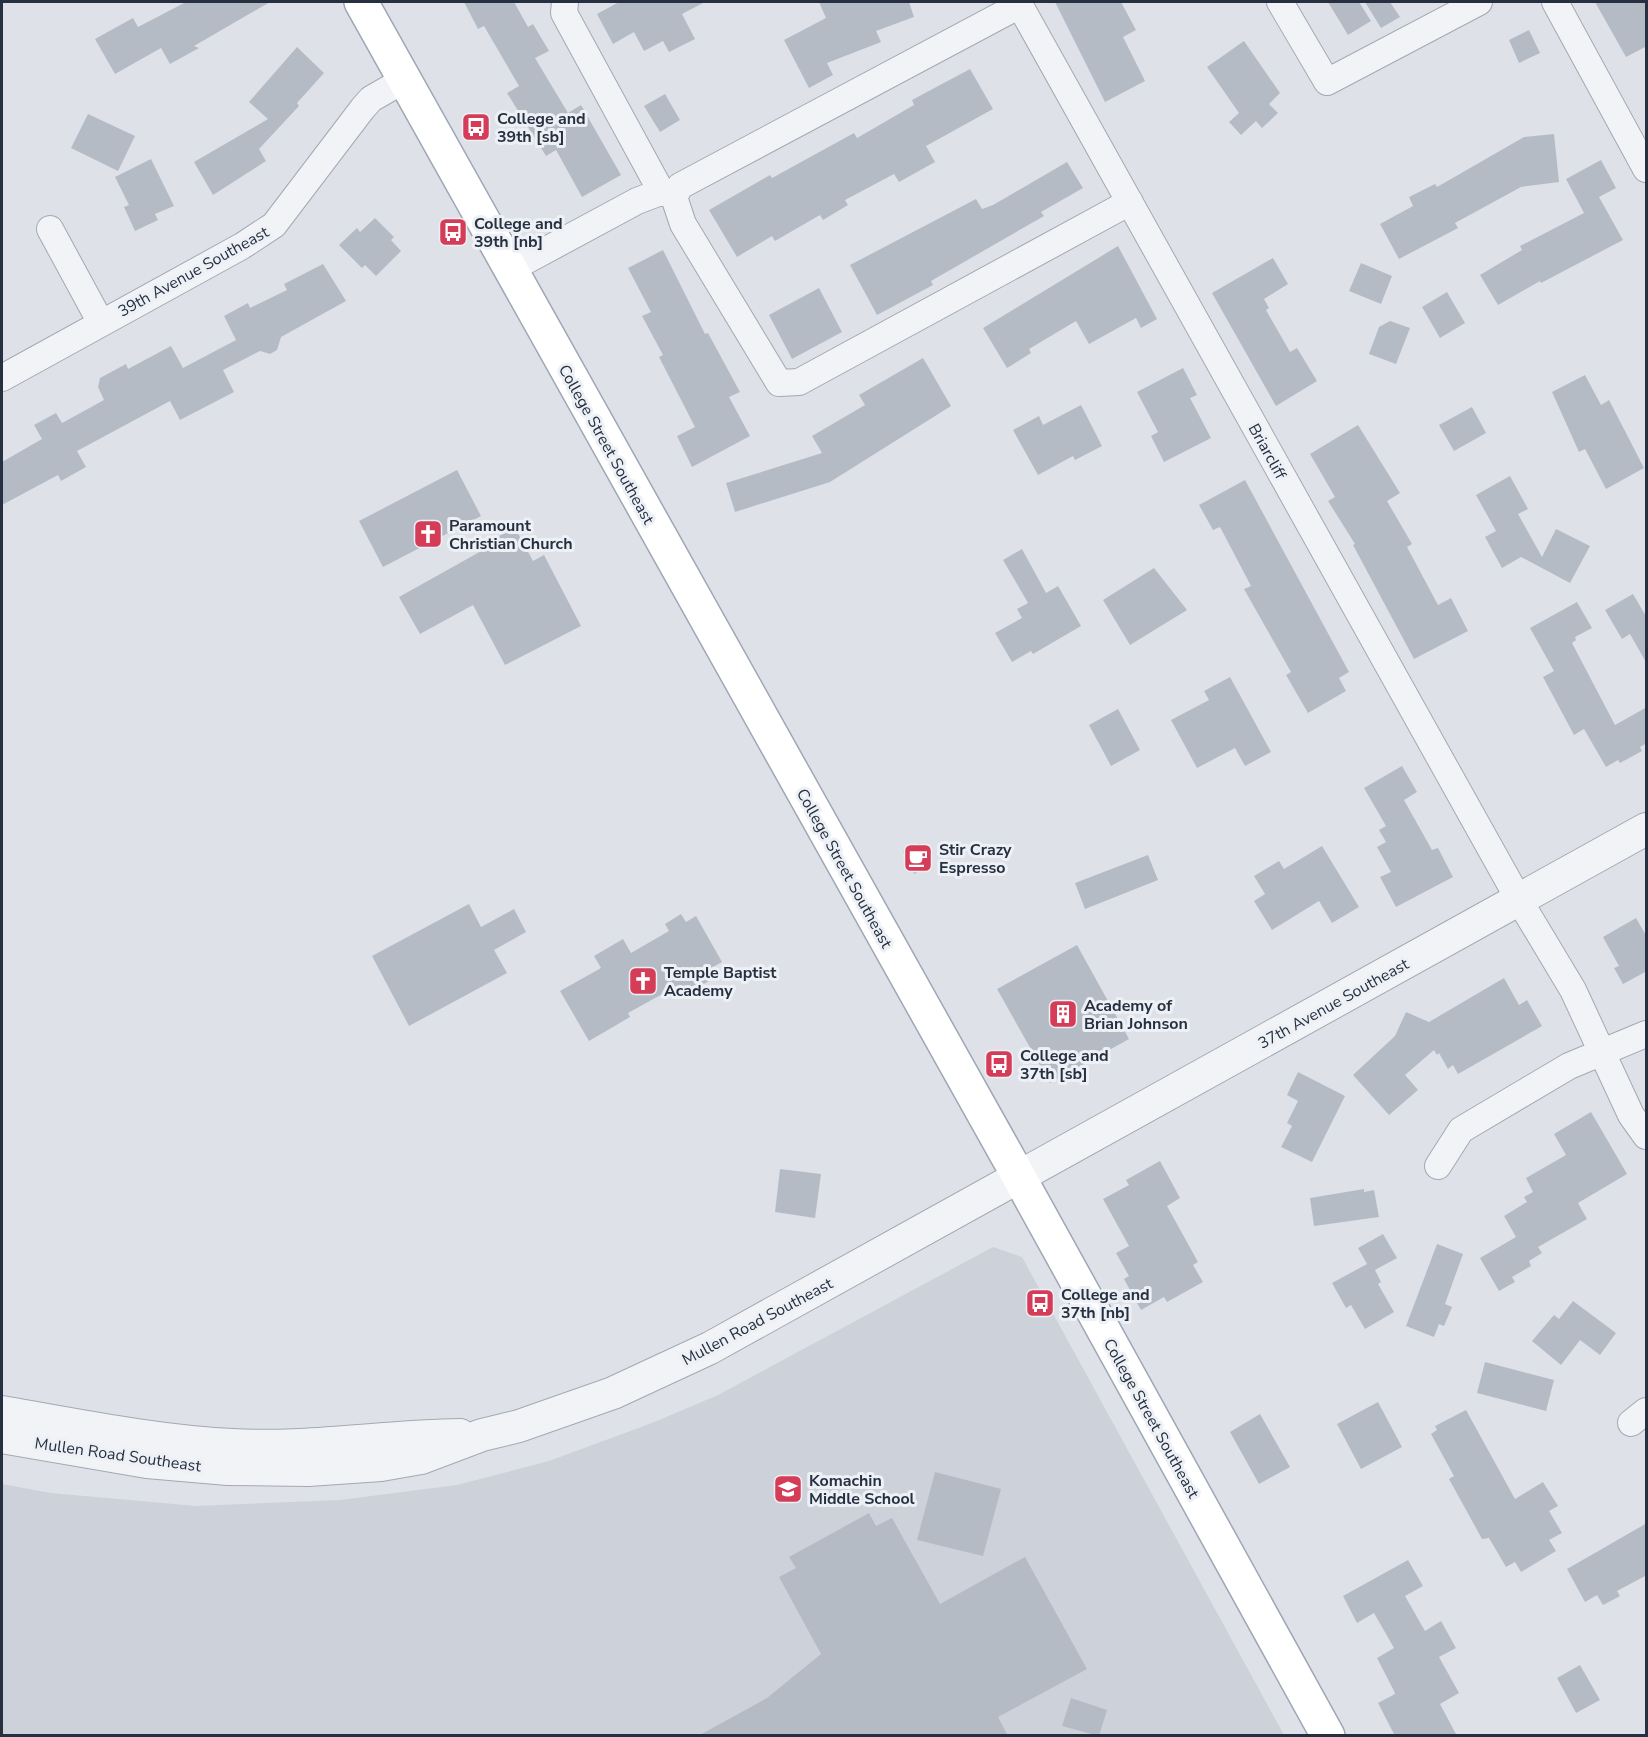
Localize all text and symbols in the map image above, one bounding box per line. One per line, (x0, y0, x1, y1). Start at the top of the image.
place label: College and 39th [sb] (497, 108, 586, 148)
bus stop icon: College and 39th [sb] (460, 111, 492, 143)
place label: College and 39th [nb] (474, 213, 563, 253)
bus stop icon: College and 39th [nb] (437, 216, 469, 248)
street label: 39th Avenue Southeast (114, 221, 273, 323)
street label: College Street Southeast (553, 361, 659, 529)
street label: Briarcliff (1243, 420, 1292, 484)
place label: Paramount Christian Church (449, 515, 573, 555)
church icon: Paramount Christian Church (412, 518, 444, 550)
street label: College Street Southeast (791, 785, 897, 953)
place label: Stir Crazy Espresso (939, 839, 1012, 879)
cafe icon: Stir Crazy Espresso (902, 842, 934, 874)
street label: 37th Avenue Southeast (1254, 953, 1413, 1055)
place label: Temple Baptist Academy (664, 962, 777, 1002)
church icon: Temple Baptist Academy (627, 965, 659, 997)
place label: Academy of Brian Johnson (1084, 995, 1188, 1035)
building icon: Academy of Brian Johnson (1047, 998, 1079, 1030)
place label: College and 37th [sb] (1020, 1045, 1109, 1085)
bus stop icon: College and 37th [sb] (983, 1048, 1015, 1080)
street label: Mullen Road Southeast (678, 1273, 837, 1371)
place label: College and 37th [nb] (1061, 1284, 1150, 1324)
bus stop icon: College and 37th [nb] (1024, 1287, 1056, 1319)
street label: College Street Southeast (1098, 1335, 1204, 1503)
street label: Mullen Road Southeast (33, 1432, 203, 1478)
place label: Komachin Middle School (809, 1470, 915, 1510)
school or university icon: Komachin Middle School (772, 1473, 804, 1505)

